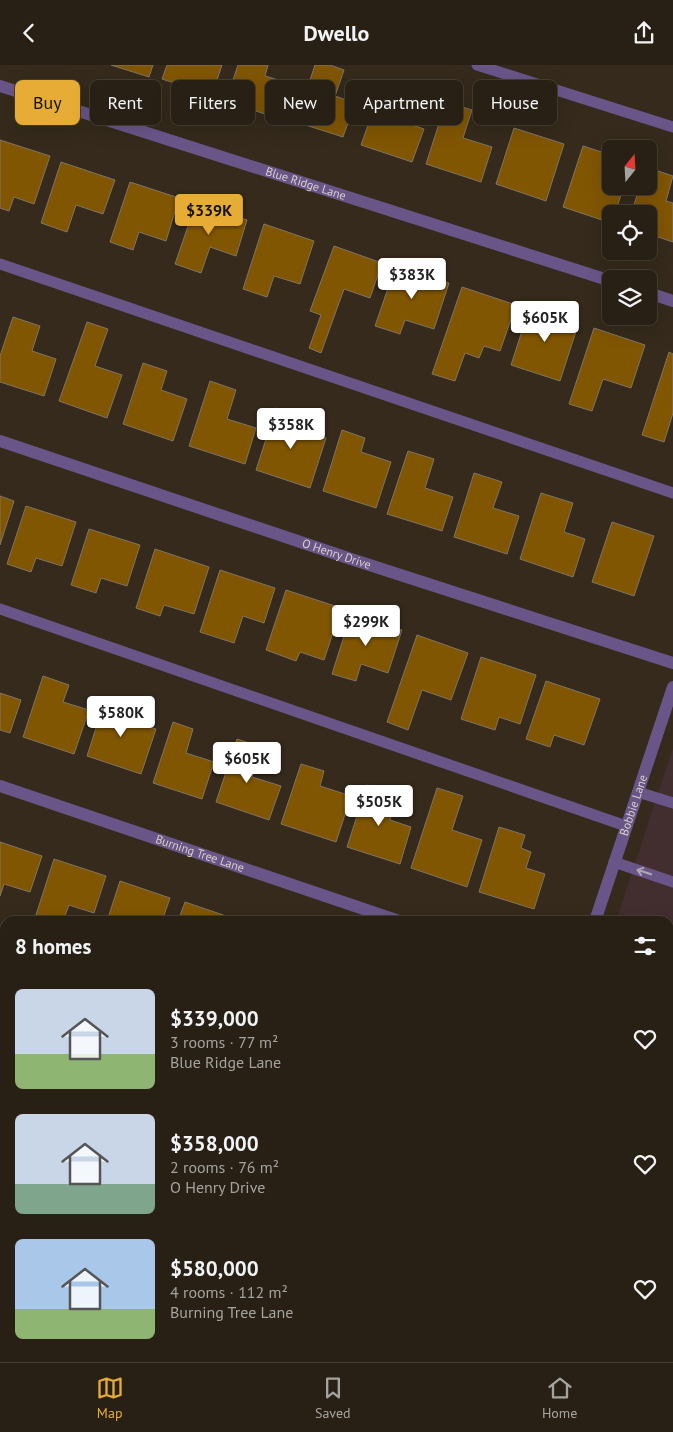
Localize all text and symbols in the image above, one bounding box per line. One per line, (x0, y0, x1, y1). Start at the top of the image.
icon: back (15, 19, 43, 47)
text: Dwello (304, 19, 369, 47)
icon: share (630, 19, 658, 47)
chip: Buy (15, 80, 80, 125)
chip: Rent (90, 80, 161, 125)
chip: Filters (171, 80, 255, 125)
chip: New (265, 80, 335, 125)
chip: Apartment (345, 80, 463, 125)
chip: House (473, 80, 557, 125)
north arrow (602, 140, 658, 195)
map controls (602, 140, 657, 325)
street label: Blue Ridge Lane (264, 163, 348, 203)
pin: $339K (174, 193, 244, 236)
text: $339K (186, 200, 232, 220)
button: locate (602, 205, 657, 260)
pin: $383K (377, 257, 447, 300)
text: $383K (389, 264, 435, 284)
button: layers (602, 270, 657, 325)
pin: $605K (510, 301, 580, 343)
text: $605K (522, 307, 568, 327)
pin: $358K (256, 407, 326, 450)
text: $358K (268, 414, 314, 434)
street label: O Henry Drive (300, 535, 373, 572)
pin: $299K (331, 605, 401, 647)
text: $299K (343, 611, 389, 631)
pin: $580K (86, 695, 156, 738)
text: $580K (98, 702, 144, 722)
pin: $605K (212, 741, 282, 784)
text: $605K (224, 748, 270, 768)
street label: Bobbie Lane (616, 773, 650, 838)
pin: $505K (344, 785, 414, 827)
text: $505K (356, 791, 402, 811)
street label: Burning Tree Lane (154, 831, 246, 875)
one-way arrow (636, 867, 652, 876)
icon: filters (631, 932, 659, 960)
text: 8 homes (15, 933, 91, 960)
text: $339,000 (170, 1005, 259, 1032)
icon: home (55, 1009, 115, 1069)
icon: heart (631, 1025, 659, 1053)
text: 3 rooms · 77 m² (170, 1032, 278, 1052)
text: Blue Ridge Lane (170, 1052, 281, 1072)
text: $358,000 (170, 1130, 259, 1157)
icon: home (55, 1134, 115, 1194)
icon: heart (631, 1150, 659, 1178)
text: 2 rooms · 76 m² (170, 1157, 279, 1177)
text: O Henry Drive (170, 1177, 265, 1197)
text: $580,000 (170, 1255, 259, 1282)
icon: home (55, 1259, 115, 1319)
icon: heart (631, 1275, 659, 1303)
text: 4 rooms · 112 m² (170, 1282, 288, 1302)
text: Burning Tree Lane (170, 1302, 293, 1322)
tab: Map (96, 1374, 124, 1422)
tab: Saved (315, 1374, 351, 1422)
tab: Home (542, 1374, 577, 1422)

